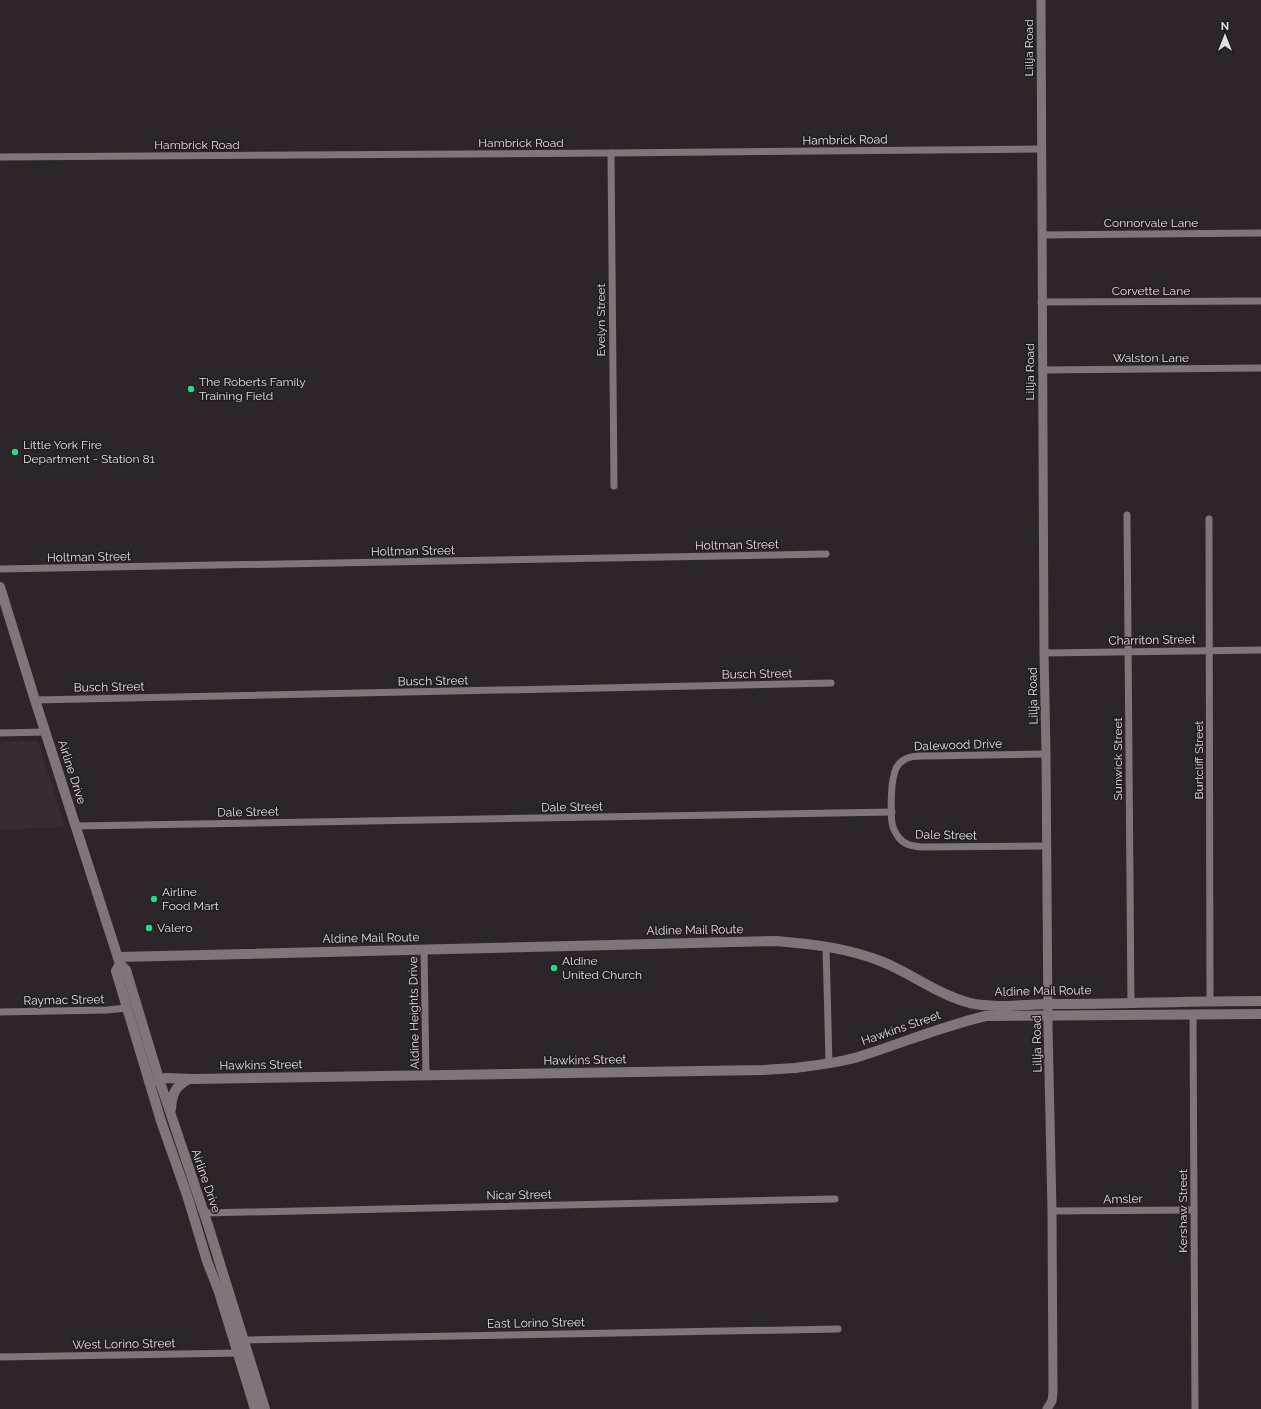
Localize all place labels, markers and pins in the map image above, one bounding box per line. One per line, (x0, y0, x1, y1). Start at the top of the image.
place label: The Roberts Family Training Field (199, 375, 306, 403)
marker: The Roberts Family Training Field (186, 384, 196, 394)
place label: Little York Fire Department - Station 81 (23, 438, 155, 466)
marker: Little York Fire Department - Station 81 (10, 447, 20, 457)
place label: Airline Food Mart (162, 885, 219, 913)
marker: Airline Food Mart (149, 894, 159, 904)
place label: Valero (157, 921, 193, 935)
marker: Valero (144, 923, 154, 933)
place label: Aldine United Church (562, 954, 642, 982)
marker: Aldine United Church (549, 963, 559, 973)

